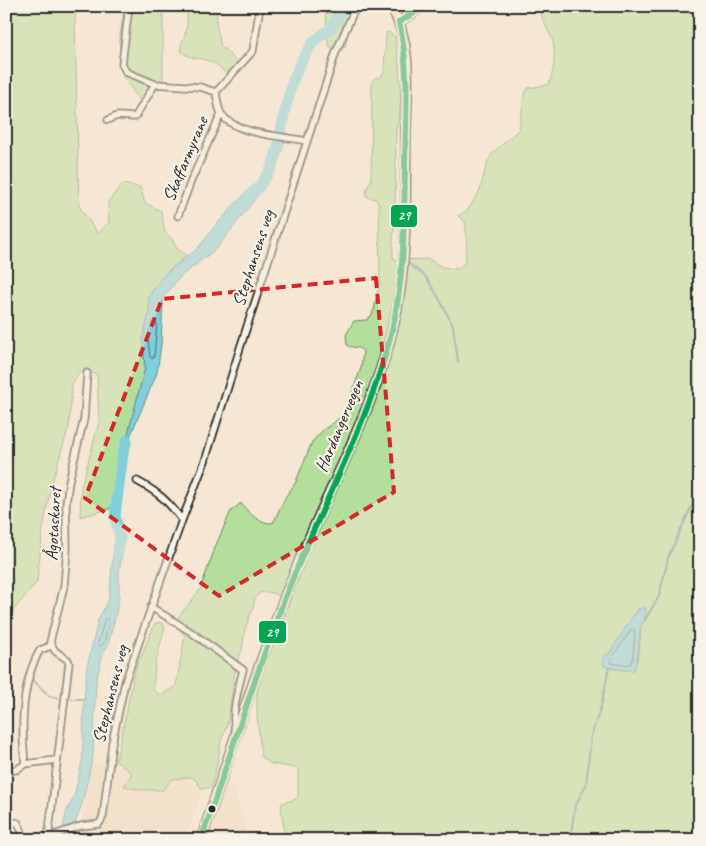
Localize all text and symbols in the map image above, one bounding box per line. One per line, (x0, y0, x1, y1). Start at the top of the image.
street label: Skaffarmyrane (157, 112, 213, 205)
line badge: 29 (390, 204, 418, 228)
street label: Stephansens veg (227, 206, 279, 309)
text: 29 (398, 207, 412, 224)
street label: Hardangervegen (310, 376, 369, 475)
street label: Ågotaskaret (40, 484, 66, 561)
line badge: 29 (258, 620, 287, 644)
text: 29 (266, 624, 280, 641)
street label: Stephansens veg (87, 641, 133, 745)
unlabelled marker (207, 804, 217, 814)

